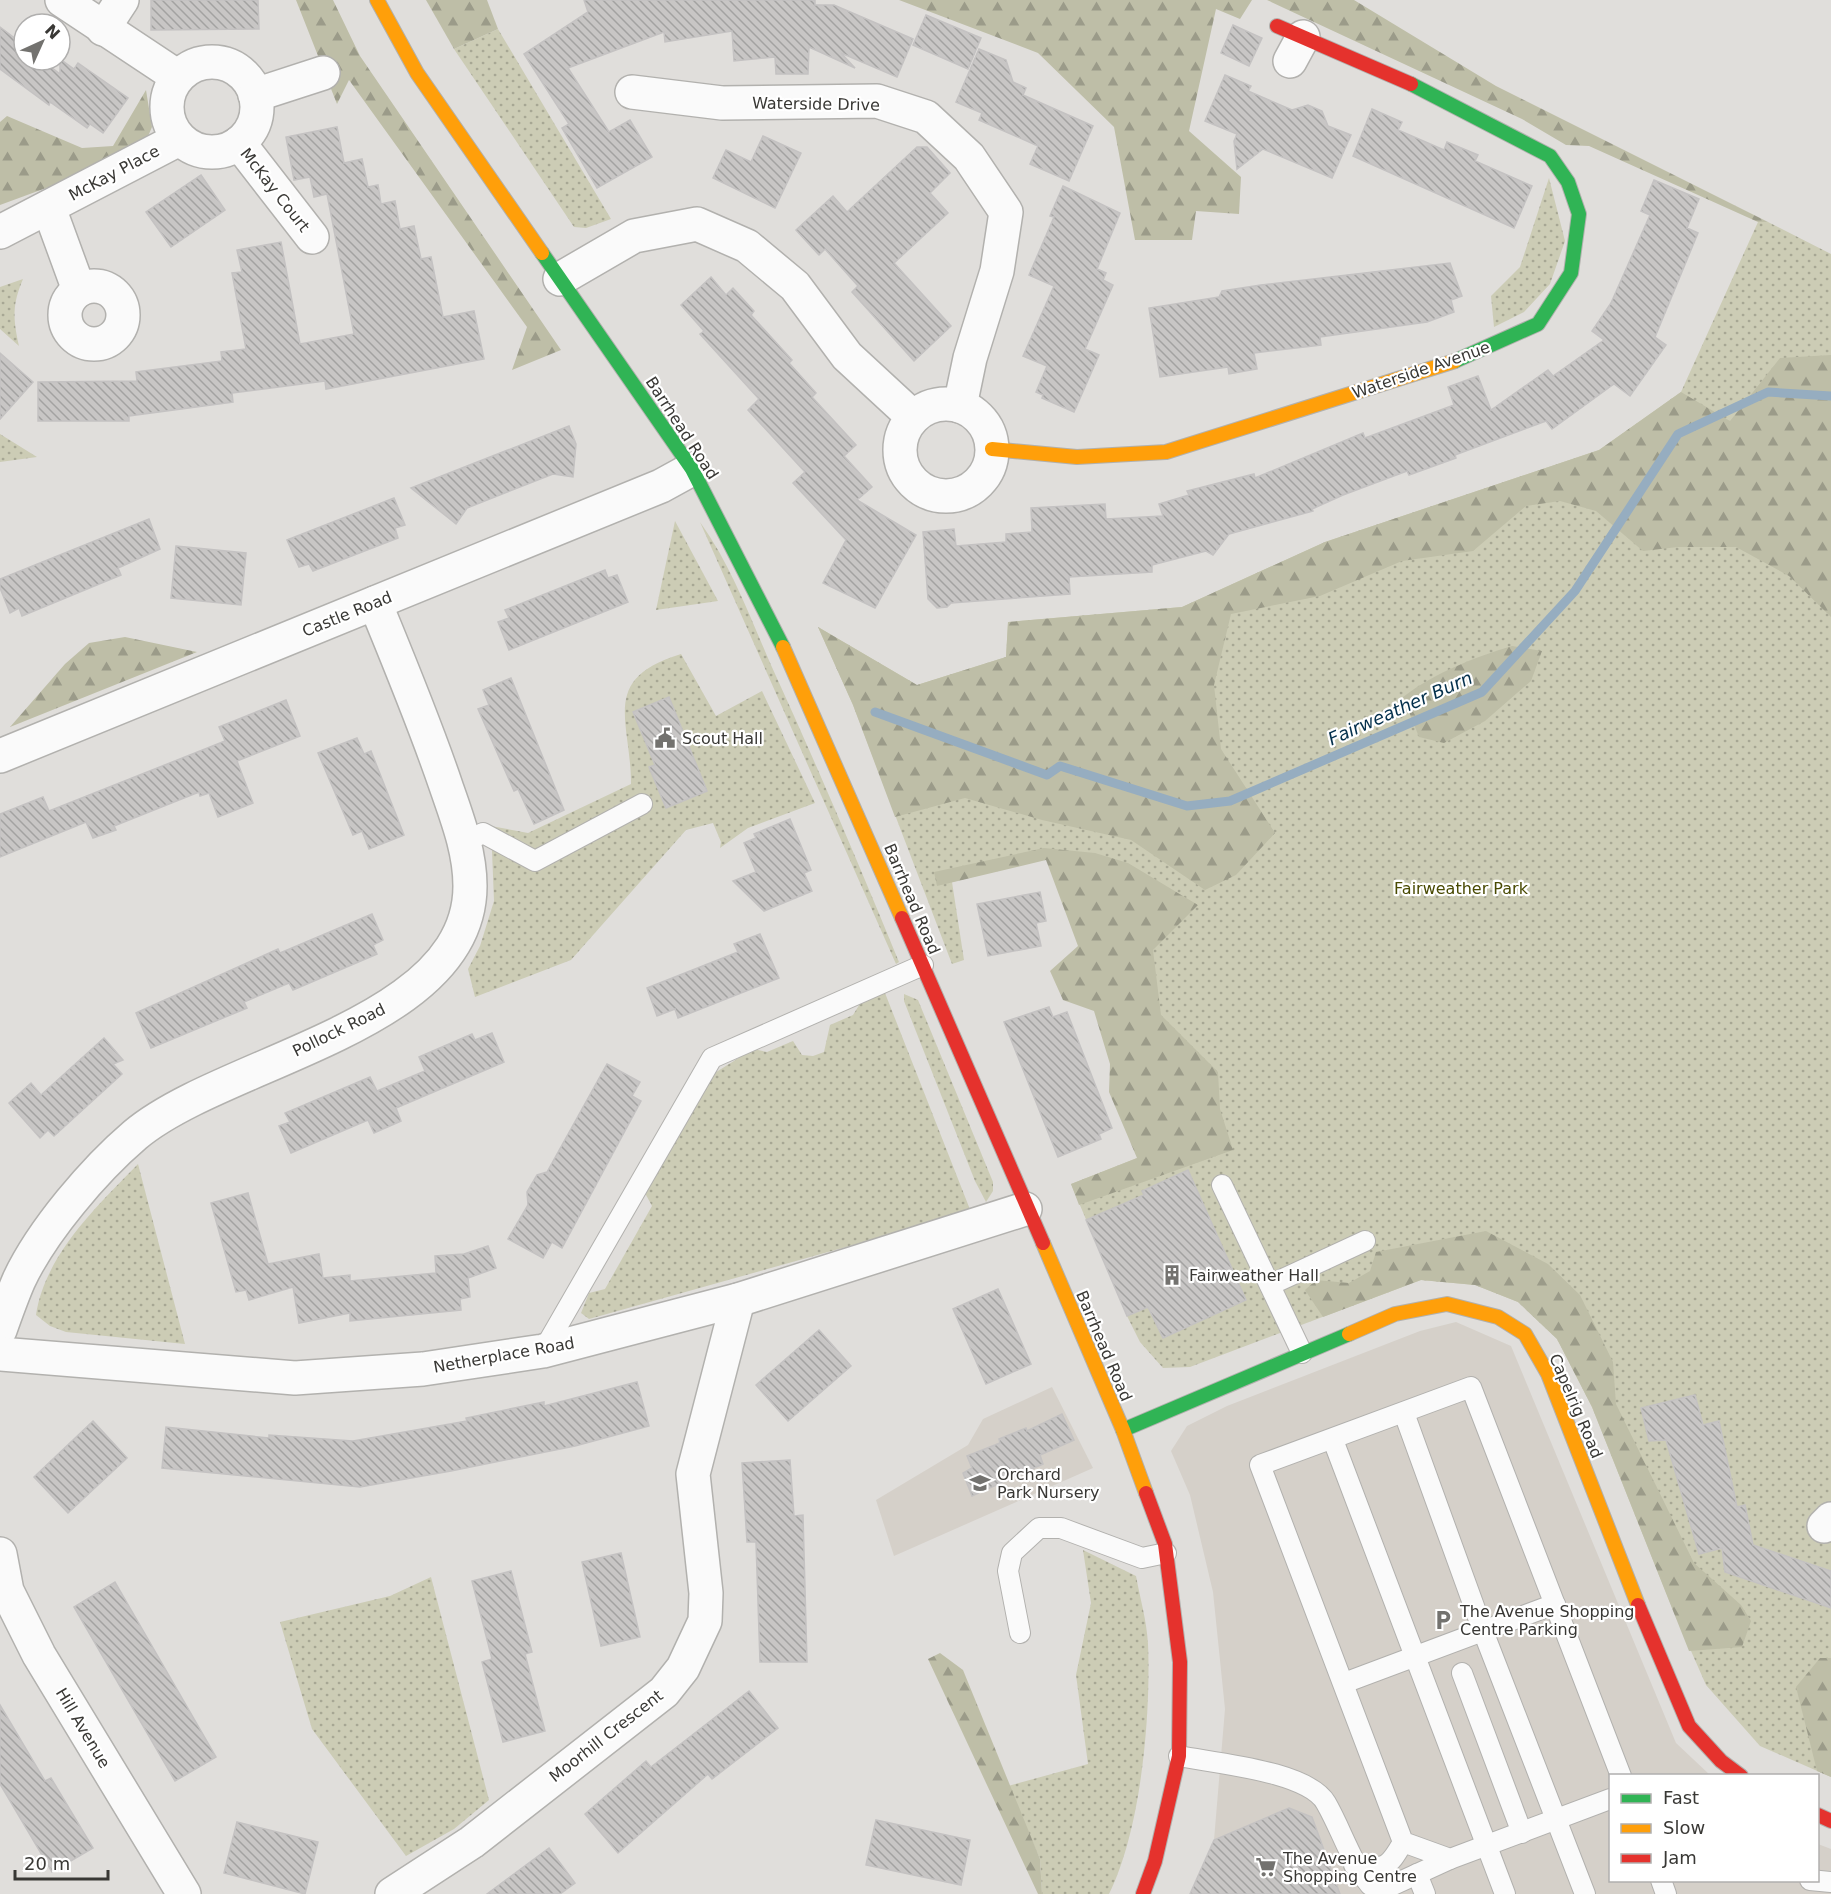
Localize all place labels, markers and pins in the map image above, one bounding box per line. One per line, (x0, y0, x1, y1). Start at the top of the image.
public building icon: Scout Hall (653, 726, 677, 750)
place label: Scout Hall (682, 729, 763, 748)
building icon: Fairweather Hall (1160, 1263, 1184, 1287)
place label: Fairweather Hall (1189, 1266, 1319, 1285)
place label: Orchard Park Nursery (997, 1465, 1100, 1502)
school or university icon: Orchard Park Nursery (968, 1471, 992, 1495)
place label: The Avenue Shopping Centre Parking (1459, 1602, 1635, 1639)
parking icon: The Avenue Shopping Centre Parking (1431, 1608, 1455, 1632)
place label: The Avenue Shopping Centre (1282, 1849, 1417, 1886)
supermarket icon: The Avenue Shopping Centre (1254, 1855, 1278, 1879)

